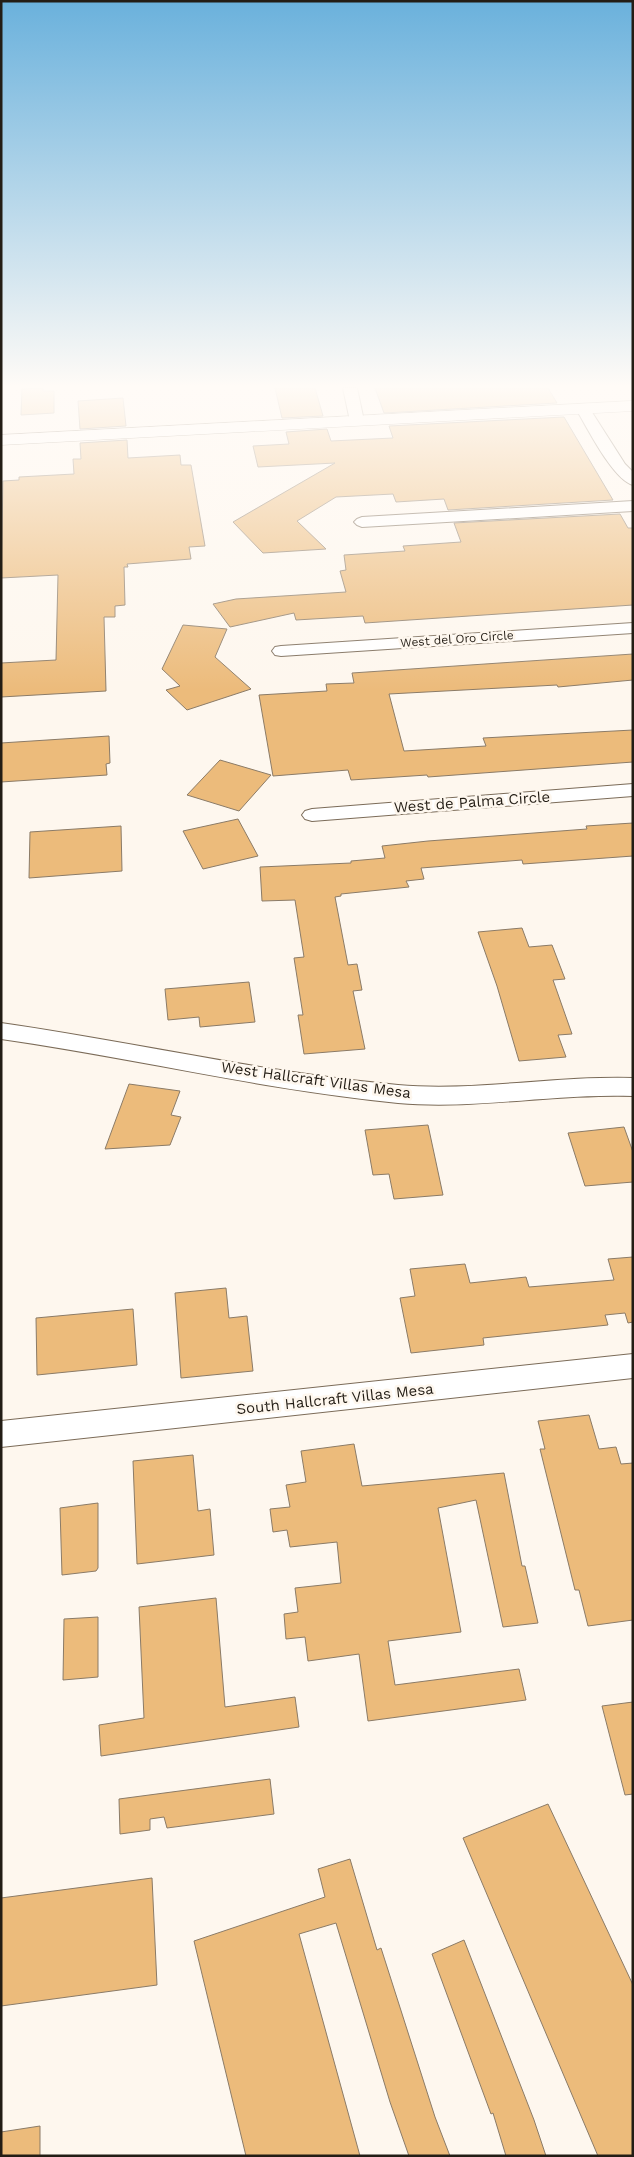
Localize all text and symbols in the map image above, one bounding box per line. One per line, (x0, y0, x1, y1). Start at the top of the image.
street label: West del Oro Circle (400, 628, 514, 650)
street label: West de Palma Circle (393, 788, 551, 816)
street label: West Hallcraft Villas Mesa (220, 1058, 413, 1102)
street label: South Hallcraft Villas Mesa (236, 1380, 435, 1418)

